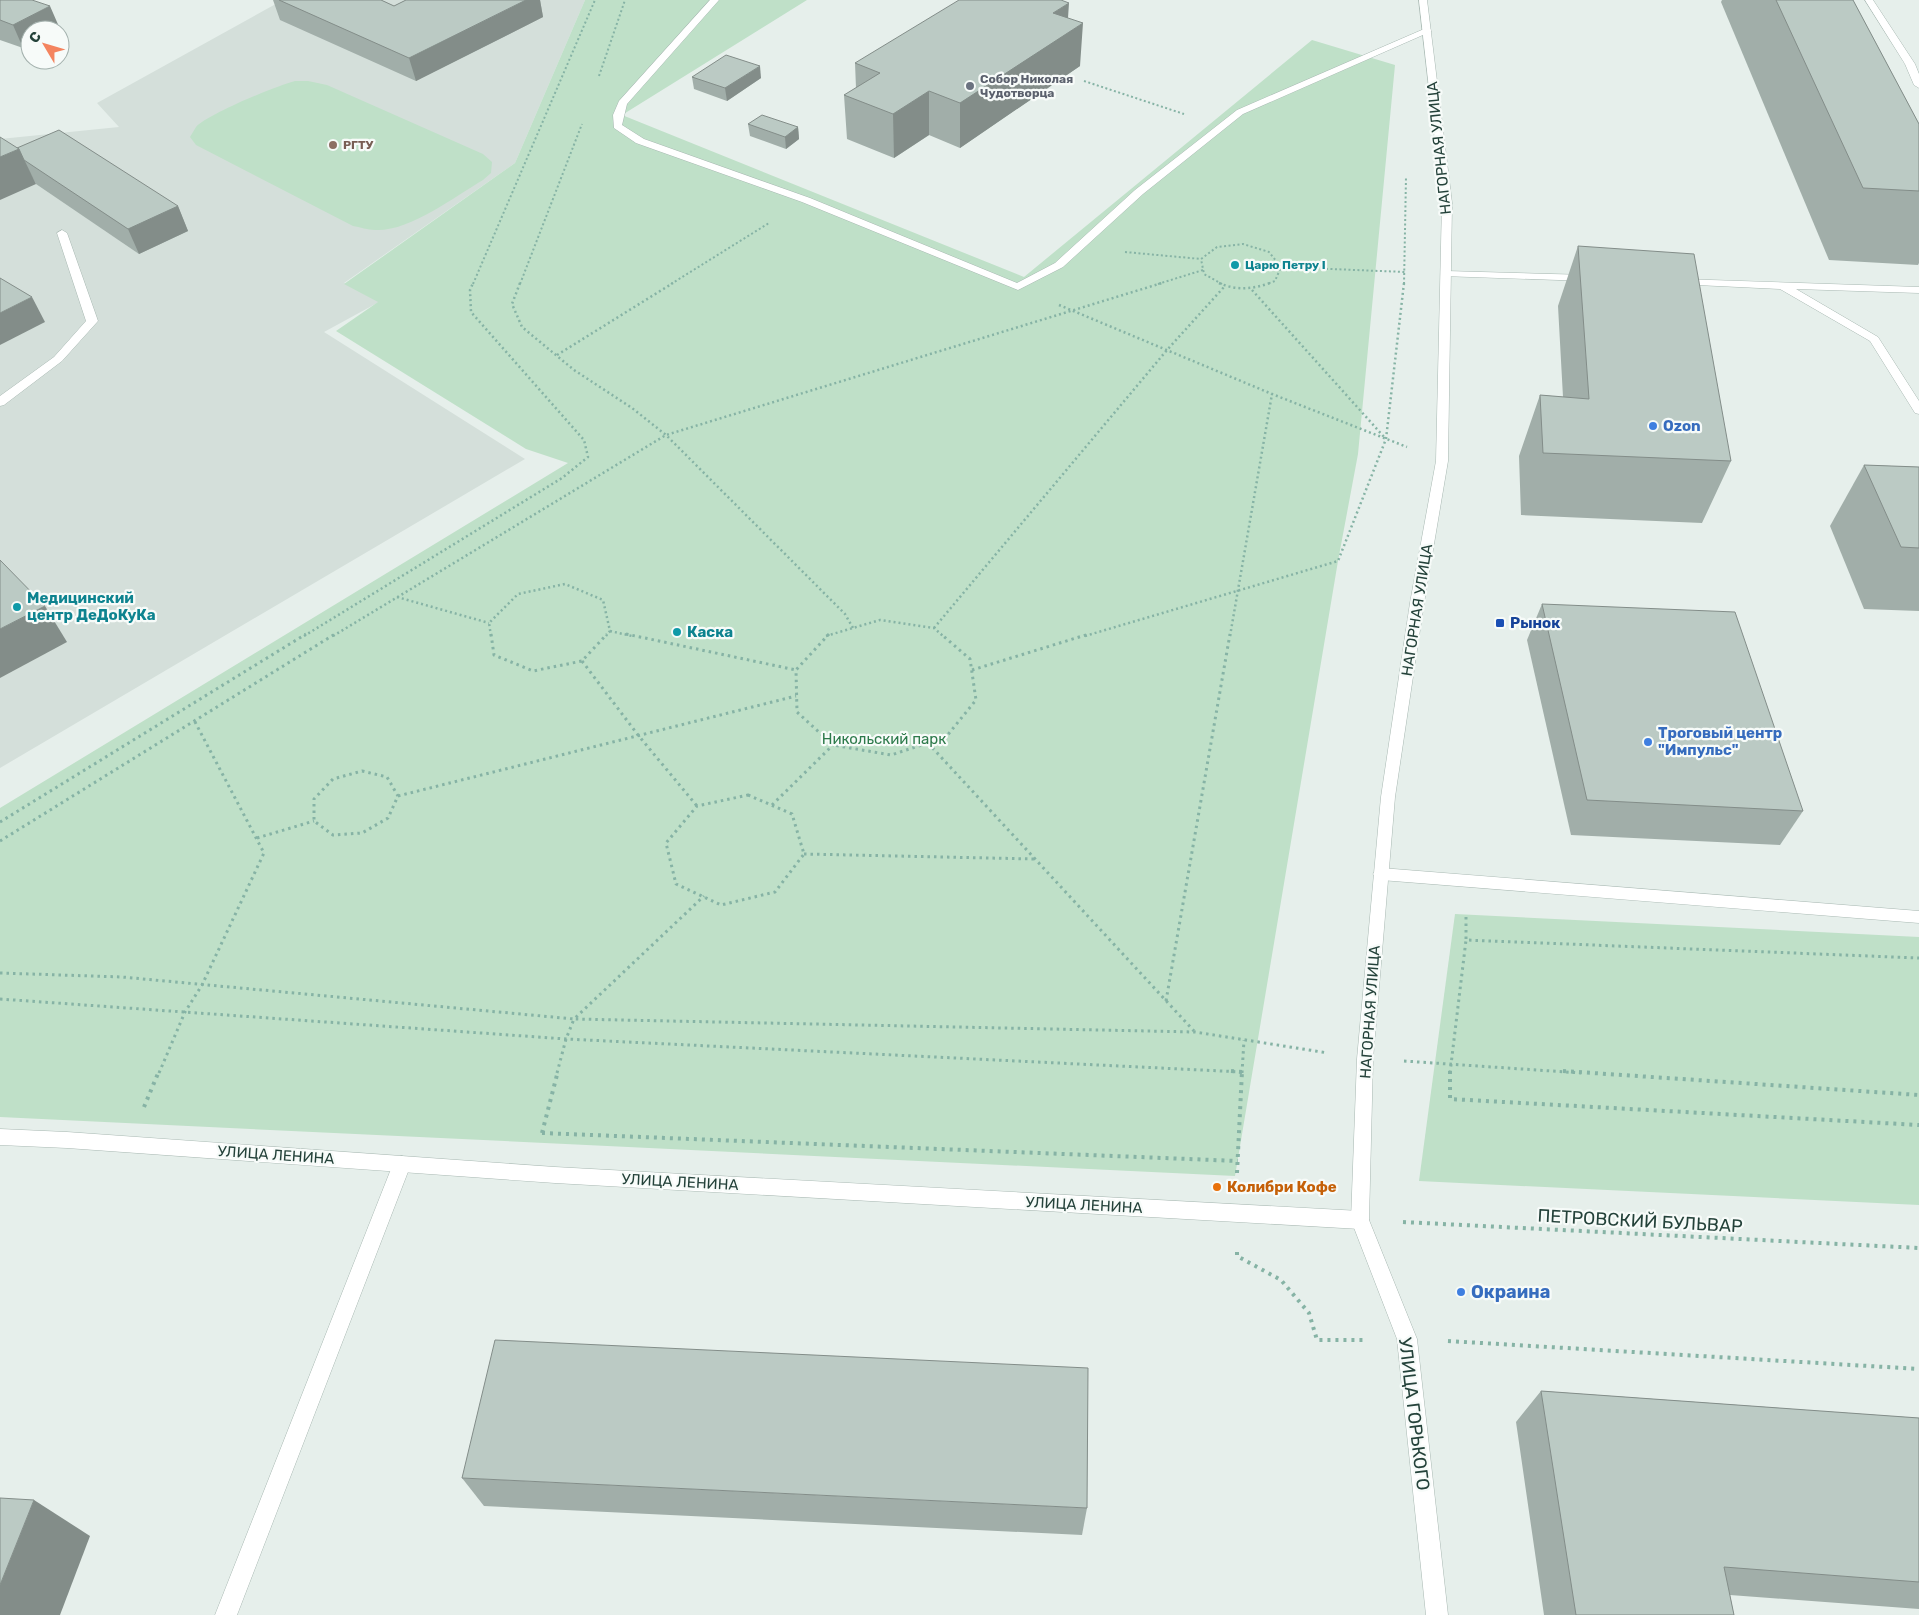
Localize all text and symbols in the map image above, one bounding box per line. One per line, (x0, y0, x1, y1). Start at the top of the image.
north arrow (20, 20, 70, 70)
text: С (25, 28, 45, 46)
place label: Собор Николая Чудотворца (980, 72, 1073, 100)
marker: Собор Николая Чудотворца (964, 80, 976, 92)
street label: НАГОРНАЯ УЛИЦА (1423, 81, 1455, 215)
place label: РГТУ (343, 138, 373, 152)
marker: РГТУ (327, 139, 339, 151)
place label: Царю Петру I (1245, 258, 1326, 272)
marker: Царю Петру I (1229, 259, 1241, 271)
place label: Ozon (1663, 417, 1701, 435)
marker: Ozon (1647, 420, 1659, 432)
street label: НАГОРНАЯ УЛИЦА (1398, 543, 1436, 677)
place label: Медицинский центр ДеДоКуКа (27, 589, 156, 624)
marker: Медицинский центр ДеДоКуКа (11, 601, 23, 613)
place label: Рынок (1510, 614, 1560, 632)
marker: Рынок (1494, 617, 1506, 629)
place label: Каска (687, 623, 733, 641)
marker: Каска (671, 626, 683, 638)
place label: Троговый центр "Импульс" (1658, 724, 1782, 759)
park label: Никольский парк (822, 730, 946, 748)
marker: Троговый центр "Импульс" (1642, 736, 1654, 748)
street label: НАГОРНАЯ УЛИЦА (1356, 945, 1384, 1079)
street label: УЛИЦА ЛЕНИНА (217, 1142, 335, 1168)
street label: УЛИЦА ЛЕНИНА (621, 1170, 739, 1194)
place label: Колибри Кофе (1227, 1178, 1337, 1196)
marker: Колибри Кофе (1211, 1181, 1223, 1193)
street label: УЛИЦА ЛЕНИНА (1025, 1193, 1143, 1217)
street label: ПЕТРОВСКИЙ БУЛЬВАР (1537, 1205, 1743, 1237)
place label: Окраина (1471, 1281, 1550, 1303)
marker: Окраина (1455, 1286, 1467, 1298)
street label: УЛИЦА ГОРЬКОГО (1394, 1336, 1434, 1492)

